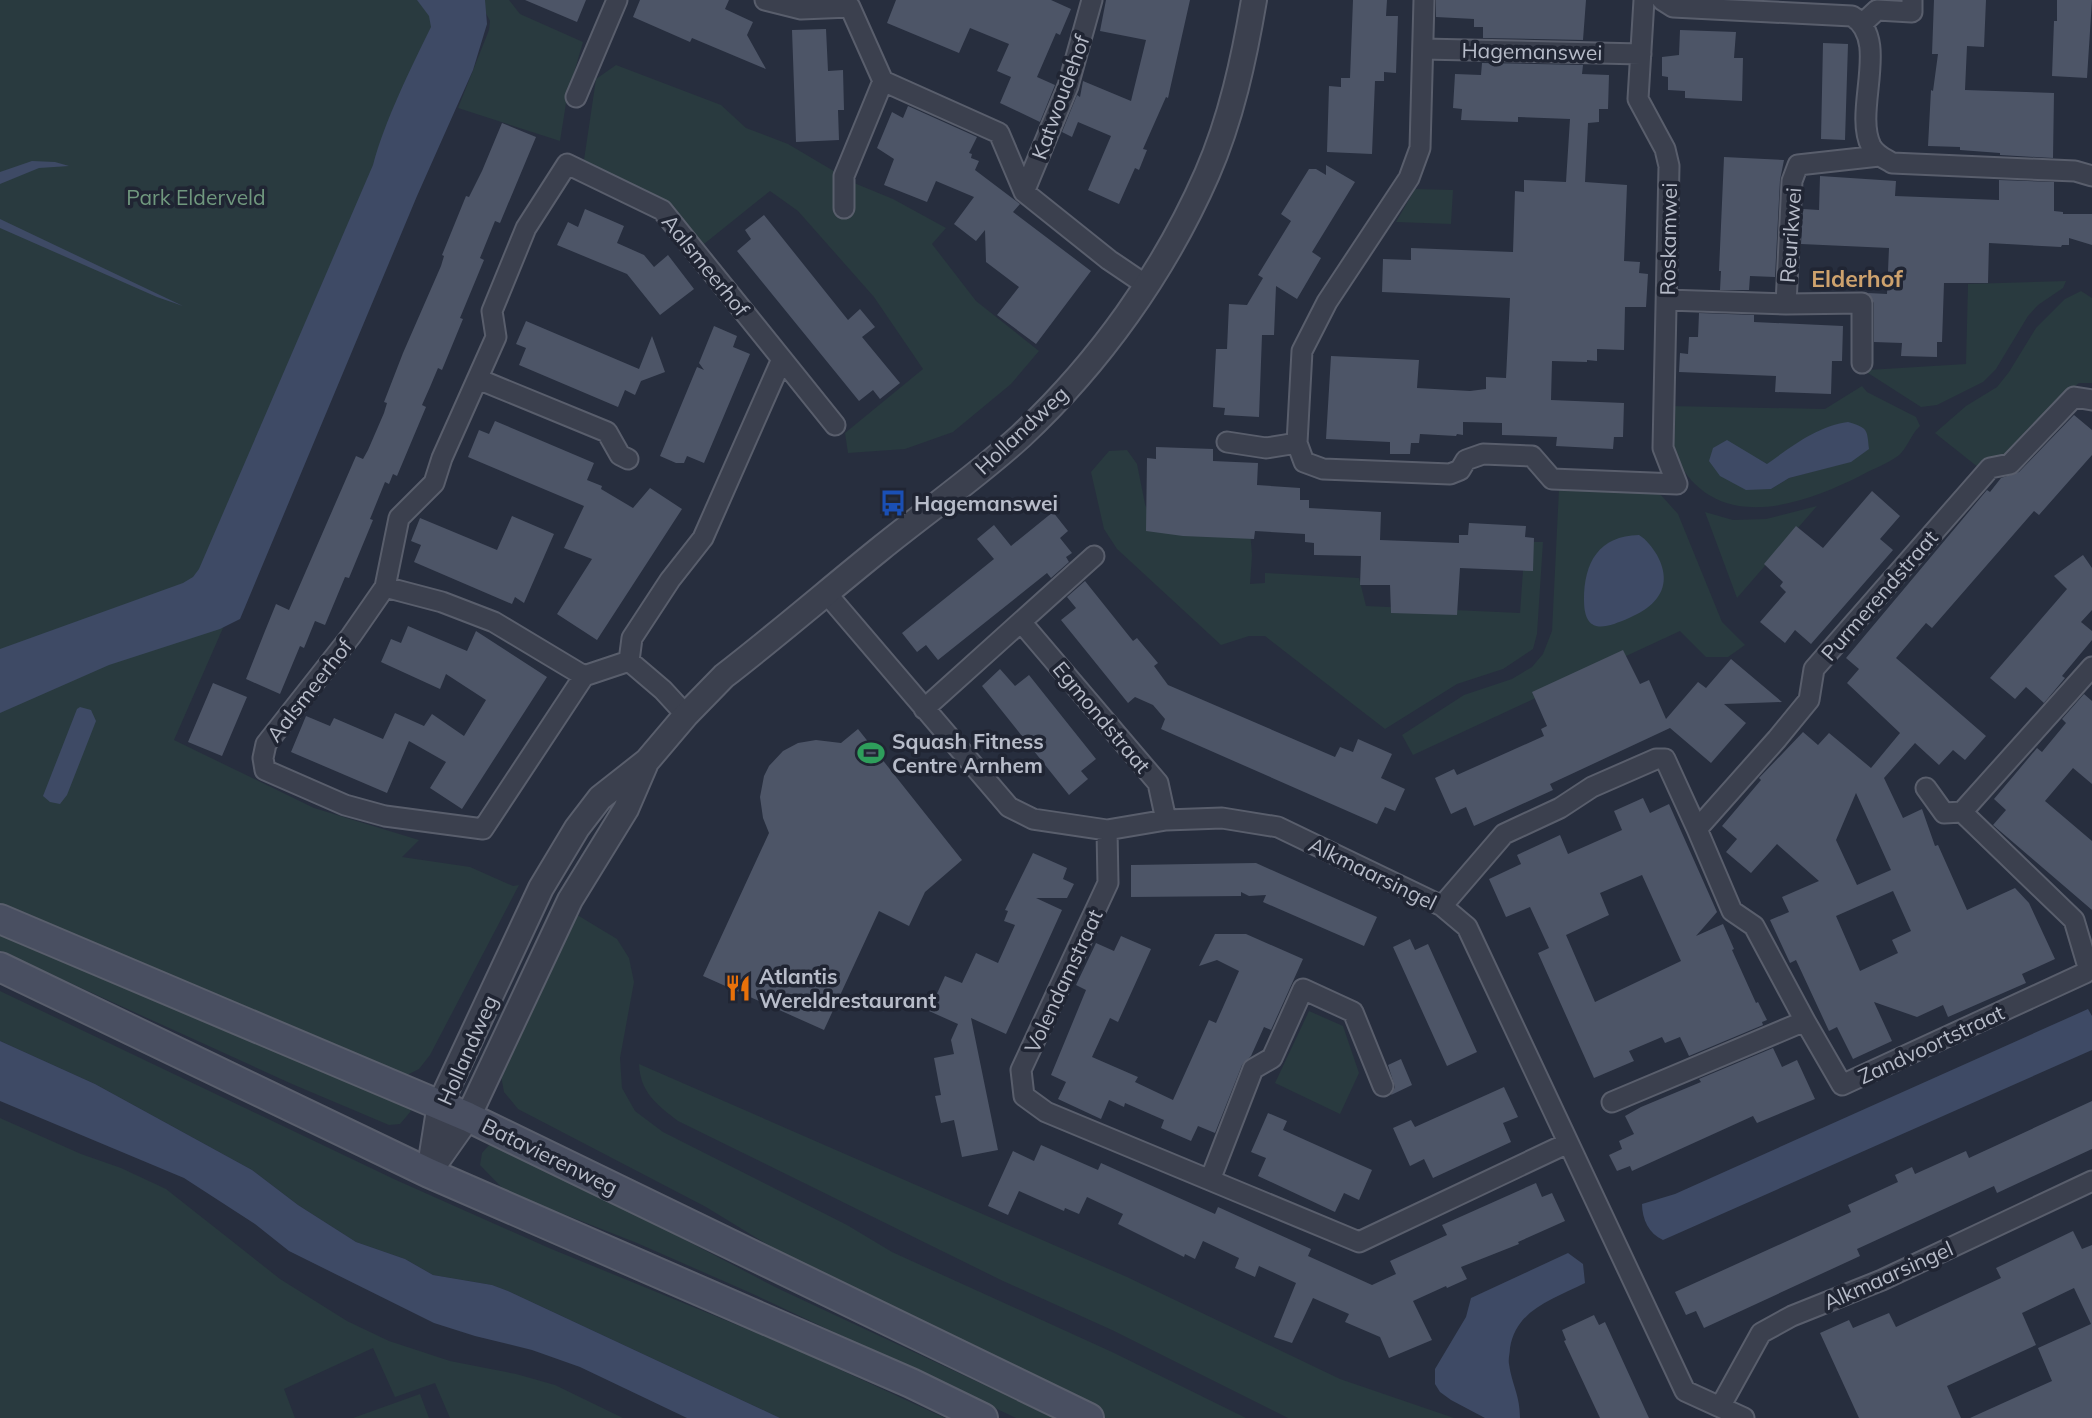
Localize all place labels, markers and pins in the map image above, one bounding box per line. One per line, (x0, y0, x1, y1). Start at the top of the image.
bus stop icon: Hagemanswei (878, 488, 908, 518)
place label: Hagemanswei (914, 490, 1058, 516)
place label: Squash Fitness Centre Arnhem (892, 728, 1044, 778)
sports icon: Squash Fitness Centre Arnhem (856, 738, 886, 768)
place label: Atlantis Wereldrestaurant (759, 963, 936, 1013)
restaurant icon: Atlantis Wereldrestaurant (723, 973, 753, 1003)

